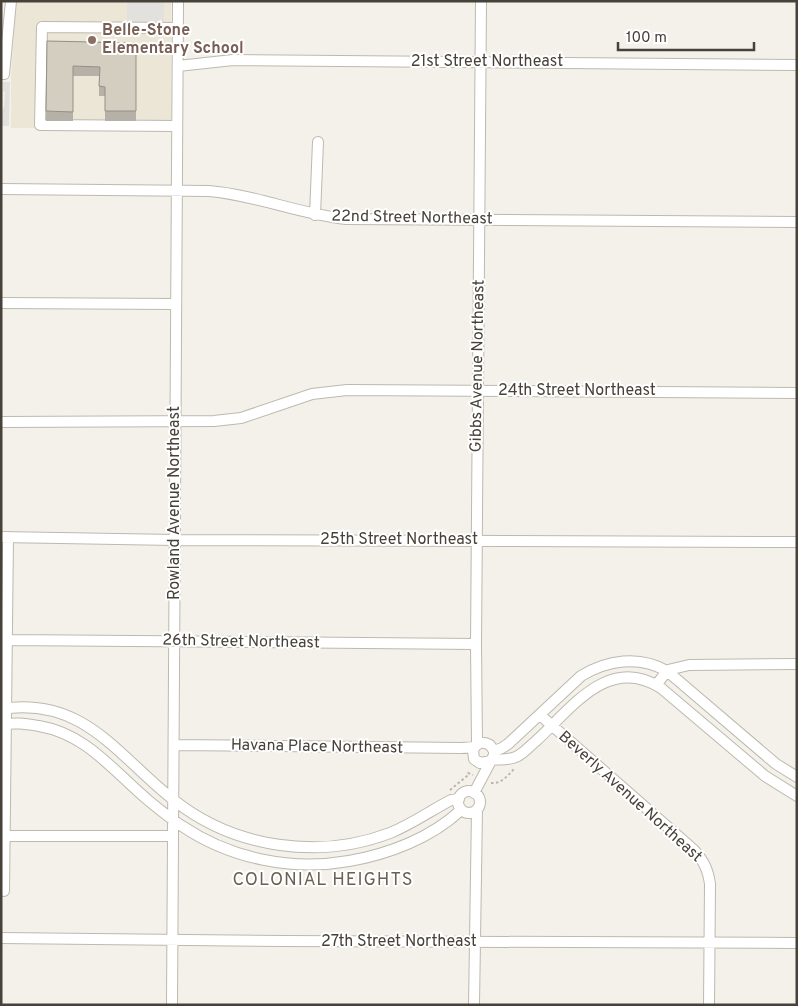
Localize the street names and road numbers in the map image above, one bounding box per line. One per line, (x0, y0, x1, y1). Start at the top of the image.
street label: 21st Street Northeast (411, 52, 563, 72)
street label: 22nd Street Northeast (331, 207, 493, 229)
street label: Gibbs Avenue Northeast (466, 279, 490, 453)
street label: 24th Street Northeast (498, 381, 656, 401)
street label: Rowland Avenue Northeast (165, 406, 185, 600)
street label: 25th Street Northeast (320, 530, 478, 550)
street label: 26th Street Northeast (162, 631, 320, 653)
street label: Beverly Avenue Northeast (554, 727, 706, 867)
street label: Havana Place Northeast (231, 735, 403, 759)
street label: 27th Street Northeast (321, 932, 477, 952)

